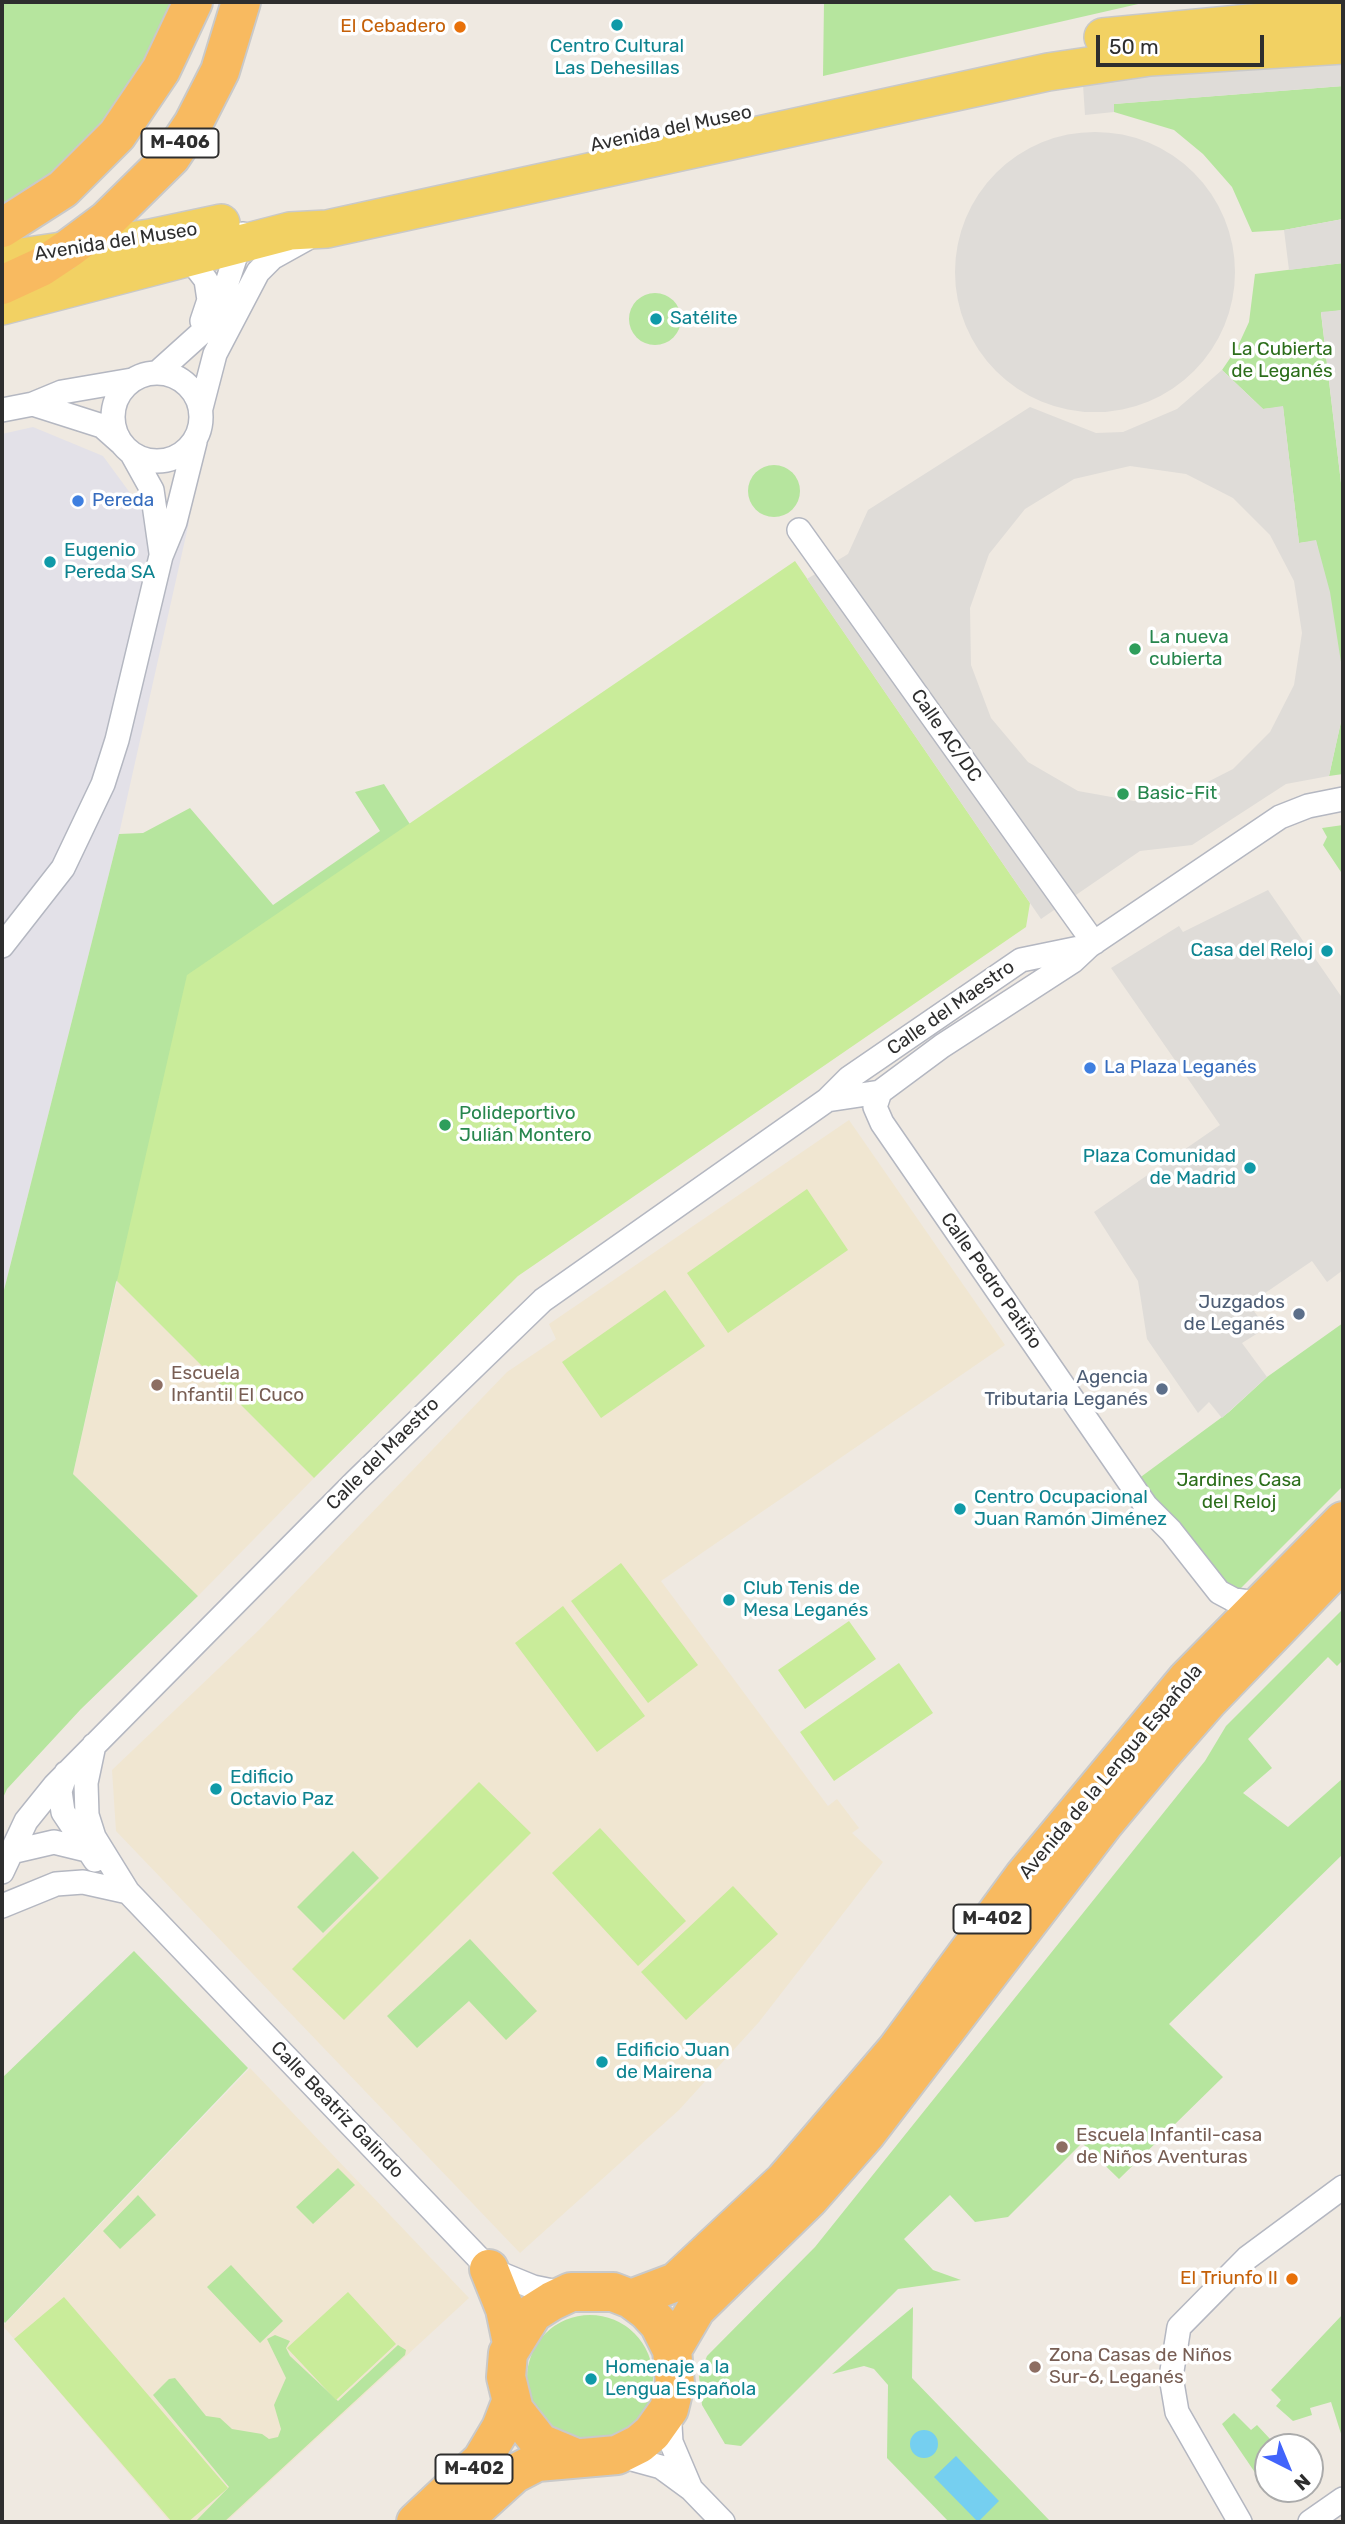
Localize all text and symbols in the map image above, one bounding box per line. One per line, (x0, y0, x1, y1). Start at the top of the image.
place label: El Cebadero (340, 16, 446, 38)
marker: Centro Cultural Las Dehesillas (609, 17, 625, 33)
marker: El Cebadero (452, 19, 468, 35)
scale bar (1100, 21, 1268, 65)
text: 50 m (1109, 34, 1159, 59)
place label: Centro Cultural Las Dehesillas (550, 36, 684, 80)
street label: Avenida del Museo (588, 101, 754, 157)
road number: M-406 (142, 128, 218, 158)
street label: Avenida del Museo (33, 218, 199, 266)
place label: Satélite (670, 308, 738, 330)
marker: Satélite (648, 311, 664, 327)
park label: La Cubierta de Leganés (1231, 339, 1333, 383)
place label: Pereda (92, 490, 154, 512)
marker: Pereda (70, 493, 86, 509)
place label: Eugenio Pereda SA (64, 540, 155, 584)
marker: Eugenio Pereda SA (42, 554, 58, 570)
place label: La nueva cubierta (1149, 627, 1229, 671)
marker: La nueva cubierta (1127, 641, 1143, 657)
street label: Calle AC/DC (906, 685, 986, 787)
place label: Basic-Fit (1137, 783, 1217, 805)
marker: Basic-Fit (1115, 786, 1131, 802)
place label: Casa del Reloj (1190, 940, 1313, 962)
marker: Casa del Reloj (1319, 943, 1335, 959)
street label: Calle del Maestro (883, 956, 1019, 1060)
place label: La Plaza Leganés (1104, 1057, 1257, 1079)
marker: La Plaza Leganés (1082, 1060, 1098, 1076)
place label: Polideportivo Julián Montero (459, 1103, 592, 1147)
marker: Polideportivo Julián Montero (437, 1117, 453, 1133)
place label: Plaza Comunidad de Madrid (1083, 1146, 1236, 1190)
marker: Plaza Comunidad de Madrid (1242, 1160, 1258, 1176)
street label: Calle Pedro Patiño (935, 1208, 1047, 1354)
place label: Juzgados de Leganés (1184, 1292, 1285, 1336)
marker: Juzgados de Leganés (1291, 1306, 1307, 1322)
place label: Escuela Infantil El Cuco (171, 1363, 304, 1407)
place label: Agencia Tributaria Leganés (984, 1367, 1148, 1411)
marker: Escuela Infantil El Cuco (149, 1377, 165, 1393)
marker: Agencia Tributaria Leganés (1154, 1381, 1170, 1397)
street label: Calle del Maestro (322, 1393, 444, 1515)
park label: Jardines Casa del Reloj (1176, 1470, 1302, 1514)
place label: Centro Ocupacional Juan Ramón Jiménez (974, 1487, 1167, 1531)
marker: Centro Ocupacional Juan Ramón Jiménez (952, 1501, 968, 1517)
place label: Club Tenis de Mesa Leganés (743, 1578, 868, 1622)
marker: Club Tenis de Mesa Leganés (721, 1592, 737, 1608)
street label: Avenida de la Lengua Española (1015, 1660, 1207, 1884)
place label: Edificio Octavio Paz (230, 1767, 334, 1811)
marker: Edificio Octavio Paz (208, 1781, 224, 1797)
road number: M-402 (954, 1905, 1030, 1934)
street label: Calle Beatriz Galindo (266, 2037, 408, 2183)
place label: Edificio Juan de Mairena (616, 2040, 730, 2084)
marker: Edificio Juan de Mairena (594, 2054, 610, 2070)
place label: Escuela Infantil-casa de Niños Aventuras (1076, 2125, 1262, 2169)
marker: Escuela Infantil-casa de Niños Aventuras (1054, 2139, 1070, 2155)
place label: El Triunfo II (1180, 2268, 1278, 2290)
marker: El Triunfo II (1284, 2271, 1300, 2287)
place label: Zona Casas de Niños Sur-6, Leganés (1049, 2345, 1232, 2389)
place label: Homenaje a la Lengua Española (605, 2357, 756, 2401)
marker: Zona Casas de Niños Sur-6, Leganés (1027, 2359, 1043, 2375)
marker: Homenaje a la Lengua Española (583, 2371, 599, 2387)
north arrow (1254, 2433, 1324, 2503)
road number: M-402 (435, 2454, 512, 2484)
text: N (1289, 2469, 1315, 2495)

